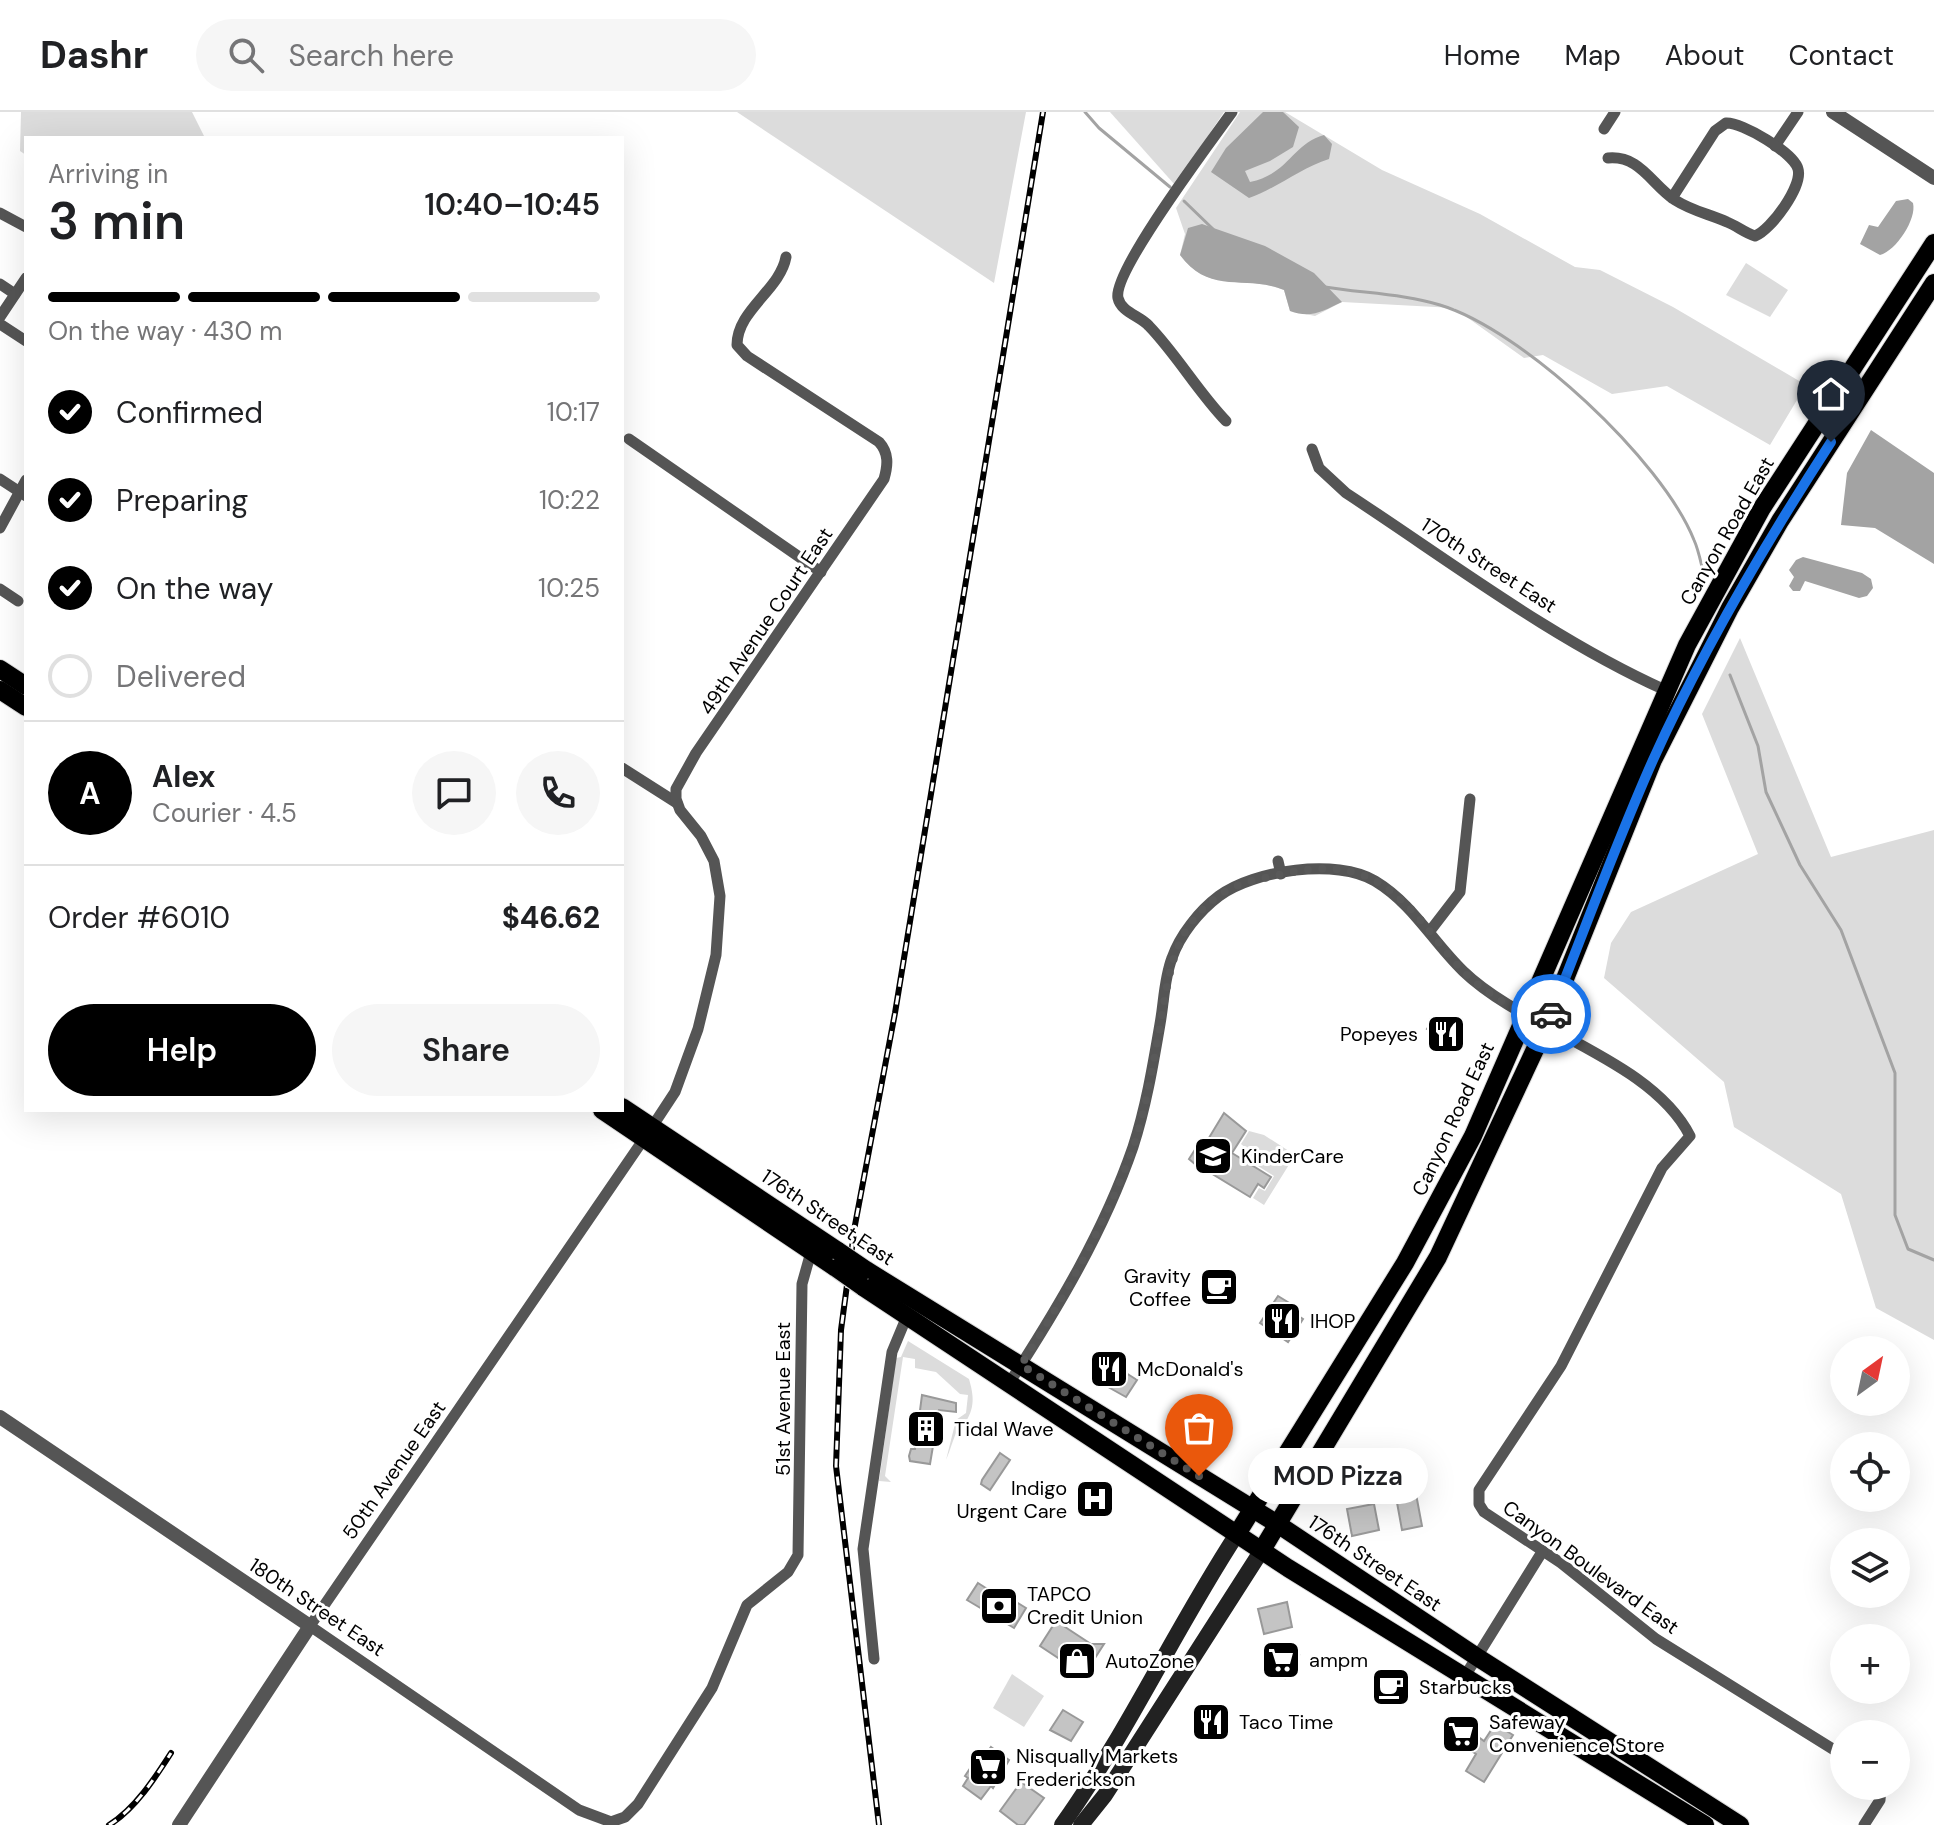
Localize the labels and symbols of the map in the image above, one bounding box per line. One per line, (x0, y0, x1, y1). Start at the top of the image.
pin (1797, 360, 1865, 442)
street label: Canyon Road East (1674, 452, 1780, 610)
street label: 170th Street East (1416, 511, 1562, 619)
street label: 49th Avenue Court East (694, 522, 839, 720)
courier (1511, 974, 1591, 1054)
restaurant icon: Popeyes (1425, 1013, 1467, 1055)
place label: Popeyes (1340, 1021, 1418, 1047)
street label: Canyon Road East (1406, 1038, 1500, 1200)
school or university icon: KinderCare (1192, 1135, 1234, 1177)
place label: KinderCare (1241, 1143, 1344, 1169)
street label: 176th Street East (756, 1163, 900, 1271)
place label: Gravity Coffee (1124, 1263, 1191, 1312)
cafe icon: Gravity Coffee (1198, 1266, 1240, 1308)
restaurant icon: IHOP (1261, 1300, 1303, 1342)
place label: IHOP (1310, 1308, 1355, 1334)
street label: 51st Avenue East (770, 1322, 796, 1476)
north arrow (1830, 1336, 1910, 1416)
restaurant icon: McDonald's (1088, 1348, 1130, 1390)
place label: McDonald's (1137, 1356, 1243, 1382)
pin (1165, 1394, 1233, 1476)
street label: 50th Avenue East (336, 1395, 452, 1544)
building icon: Tidal Wave (905, 1408, 947, 1450)
place label: Tidal Wave (954, 1416, 1054, 1442)
callout: MOD Pizza (1247, 1448, 1427, 1504)
place label: Indigo Urgent Care (956, 1475, 1067, 1524)
hospital icon: Indigo Urgent Care (1074, 1478, 1116, 1520)
street label: Canyon Boulevard East (1498, 1494, 1684, 1640)
street label: 176th Street East (1303, 1509, 1447, 1617)
street label: 180th Street East (244, 1552, 390, 1662)
place label: TAPCO Credit Union (1027, 1581, 1143, 1630)
bank icon: TAPCO Credit Union (978, 1585, 1020, 1627)
supermarket icon: ampm (1260, 1639, 1302, 1681)
shop icon: AutoZone (1056, 1640, 1098, 1682)
place label: ampm (1309, 1647, 1368, 1673)
place label: AutoZone (1105, 1648, 1194, 1674)
cafe icon: Starbucks (1370, 1666, 1412, 1708)
place label: Starbucks (1419, 1674, 1512, 1700)
restaurant icon: Taco Time (1190, 1701, 1232, 1743)
place label: Taco Time (1239, 1709, 1333, 1735)
place label: Safeway Convenience Store (1489, 1709, 1665, 1758)
supermarket icon: Safeway Convenience Store (1440, 1713, 1482, 1755)
place label: Nisqually Markets Frederickson (1016, 1743, 1178, 1792)
supermarket icon: Nisqually Markets Frederickson (967, 1746, 1009, 1788)

